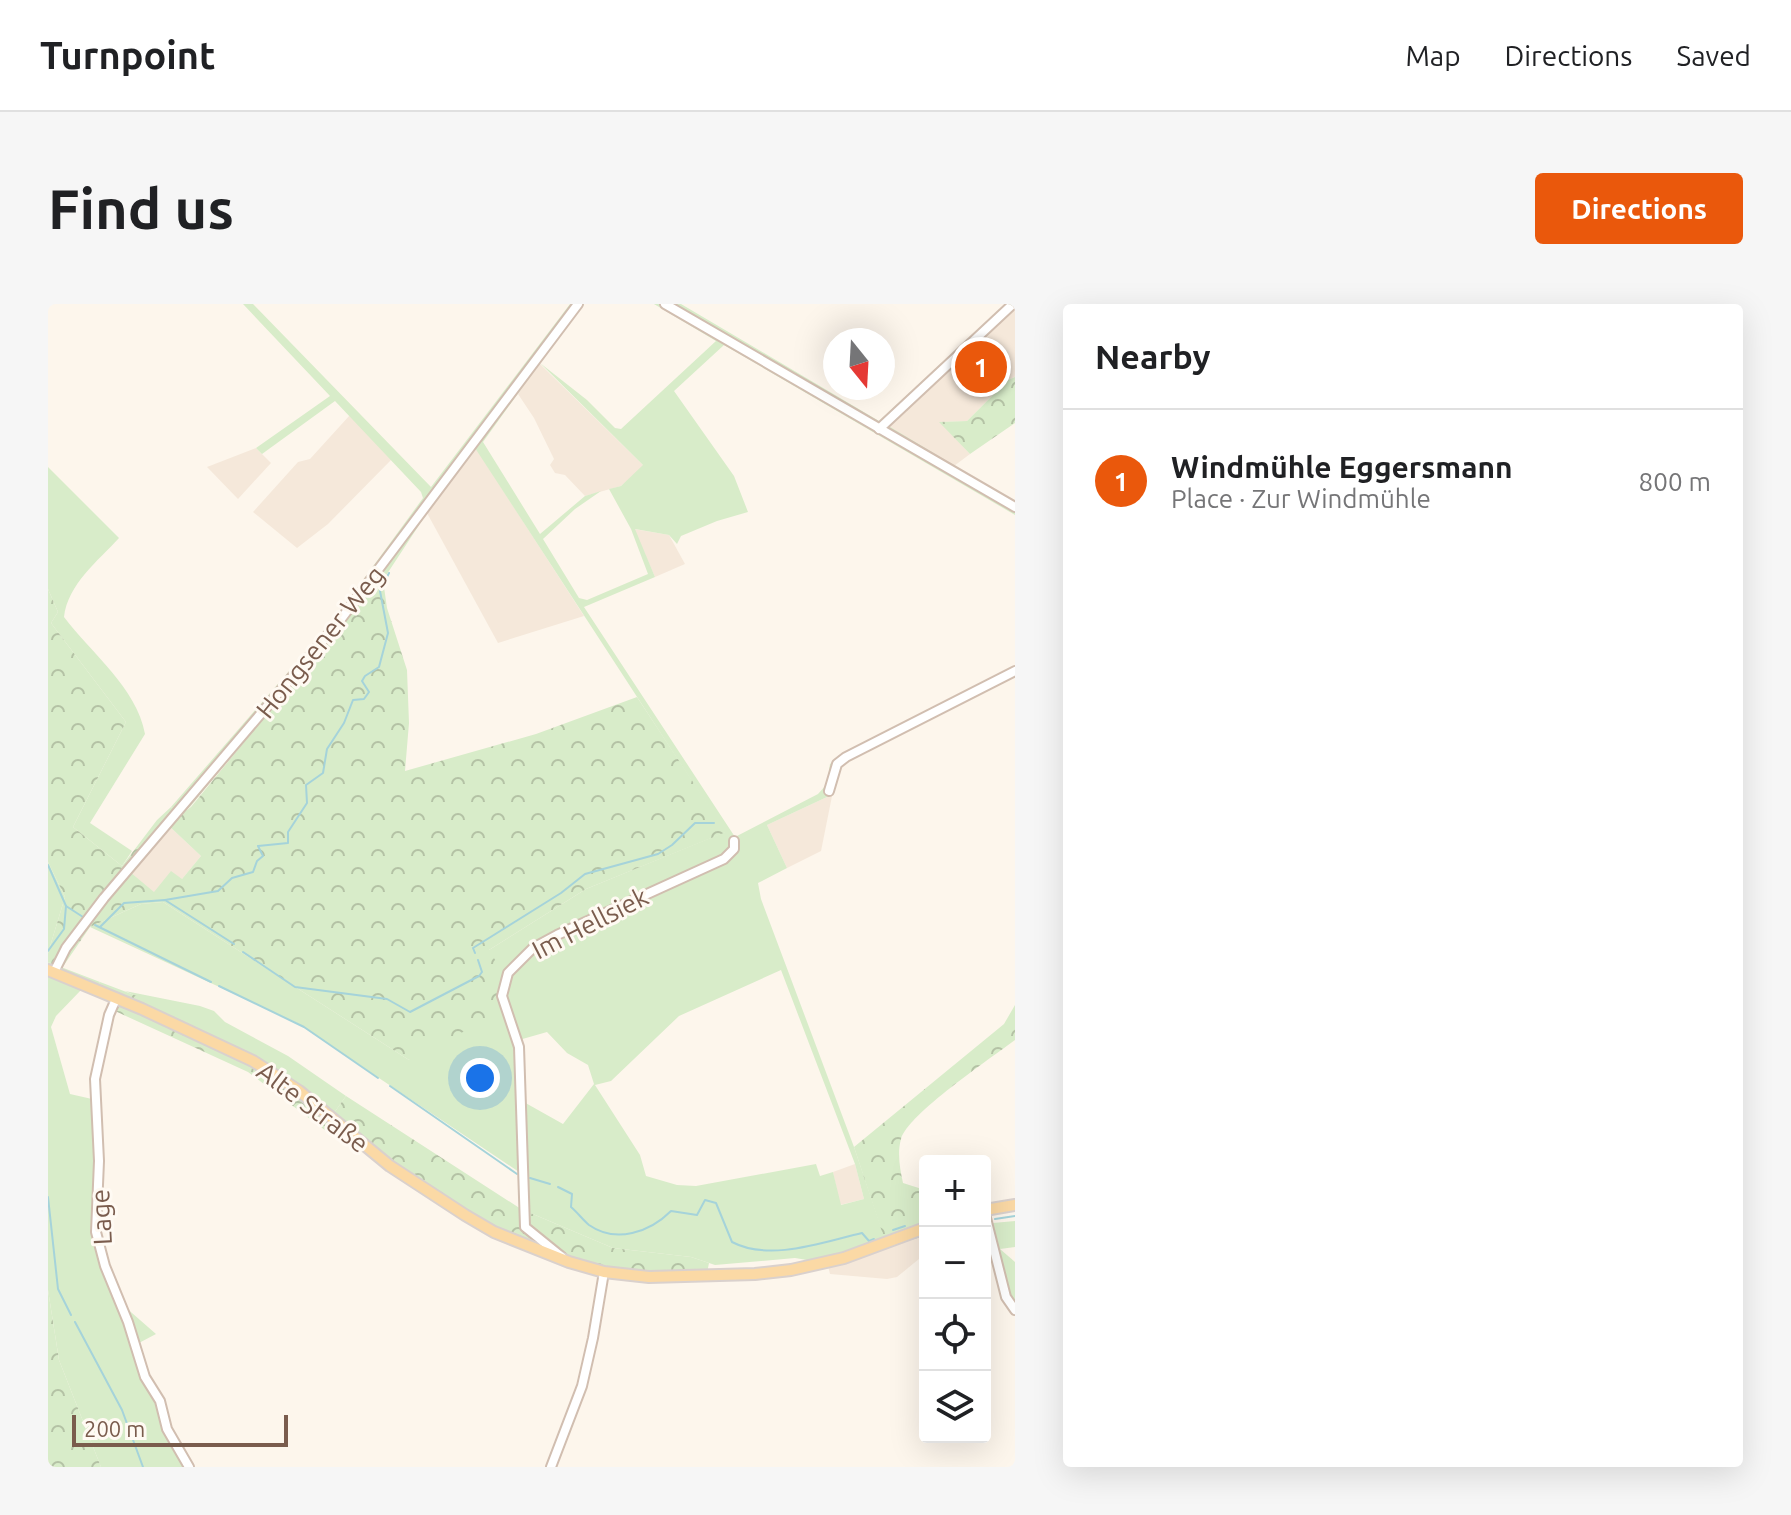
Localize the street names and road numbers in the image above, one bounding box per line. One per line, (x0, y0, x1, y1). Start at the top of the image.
street label: Hongsener Weg (250, 560, 390, 724)
street label: Im Hellsiek (527, 881, 653, 965)
street label: Alte Straße (252, 1056, 374, 1158)
street label: Lage (85, 1188, 117, 1246)

